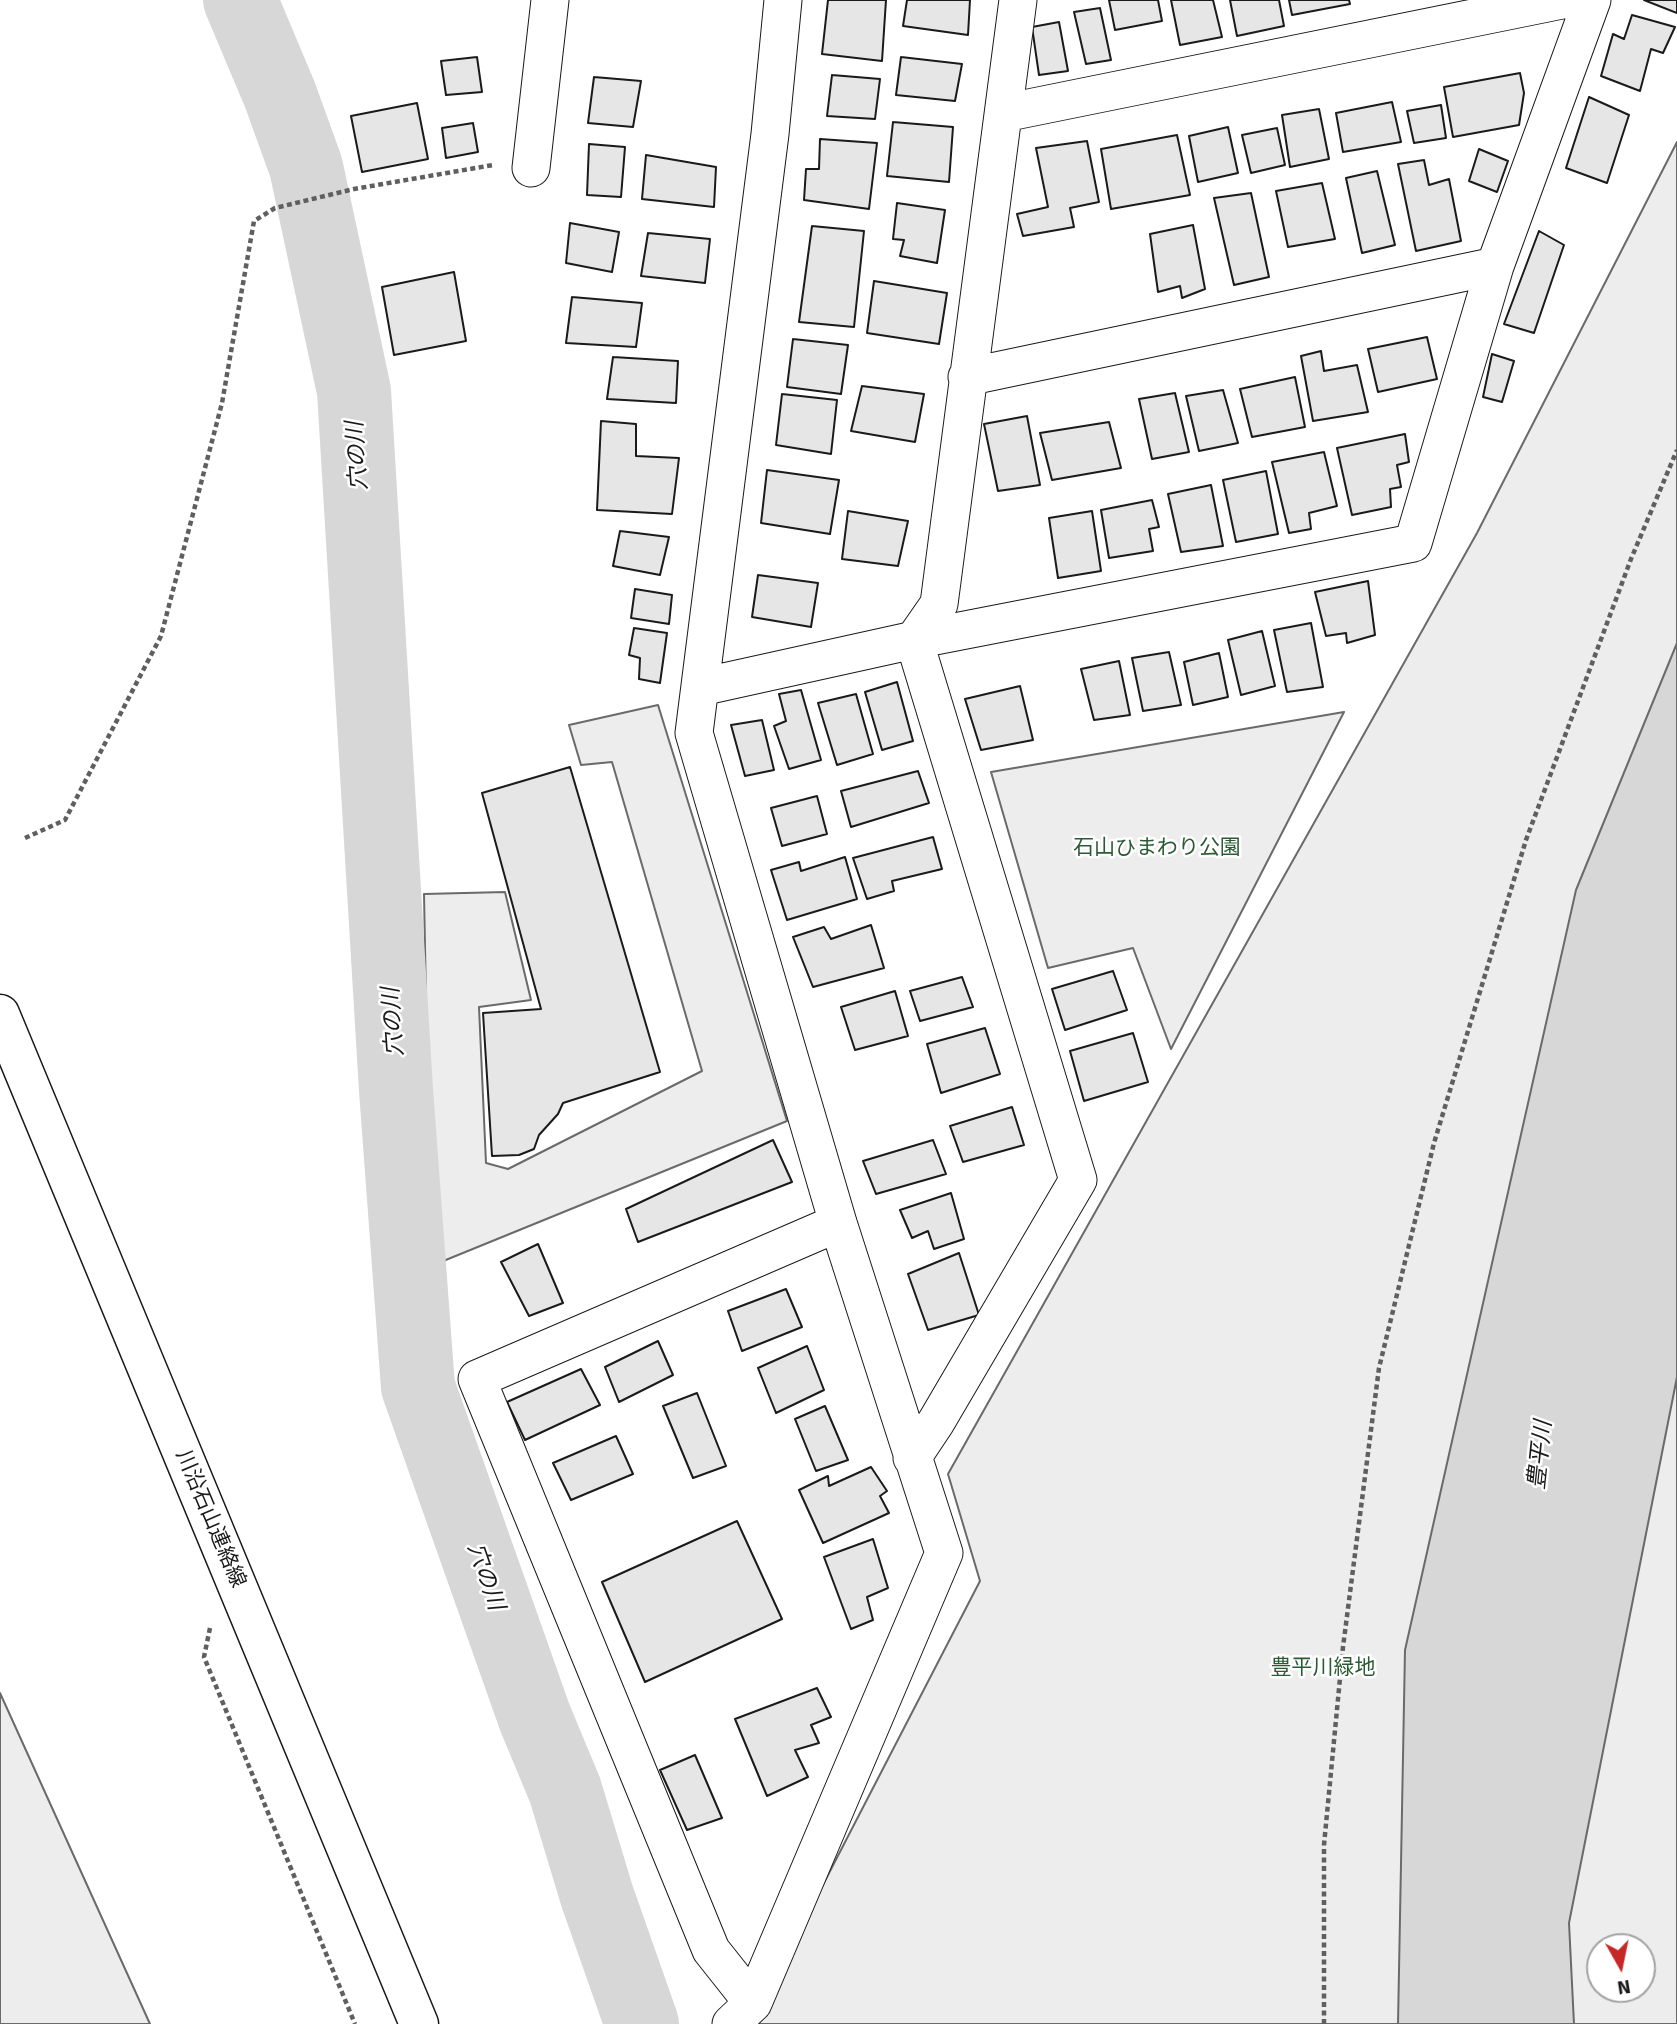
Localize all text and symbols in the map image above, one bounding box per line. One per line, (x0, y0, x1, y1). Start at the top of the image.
water label: 穴の川 (342, 421, 374, 491)
park label: 石山ひまわり公園 (1073, 835, 1241, 861)
water label: 穴の川 (378, 987, 410, 1057)
water label: 豊平川 (1524, 1419, 1558, 1491)
street label: 川沿石山連絡線 (170, 1446, 250, 1592)
water label: 穴の川 (461, 1540, 509, 1614)
park label: 豊平川緑地 (1271, 1655, 1375, 1681)
north arrow (1586, 1933, 1656, 2003)
text: N (1616, 1974, 1632, 2000)

